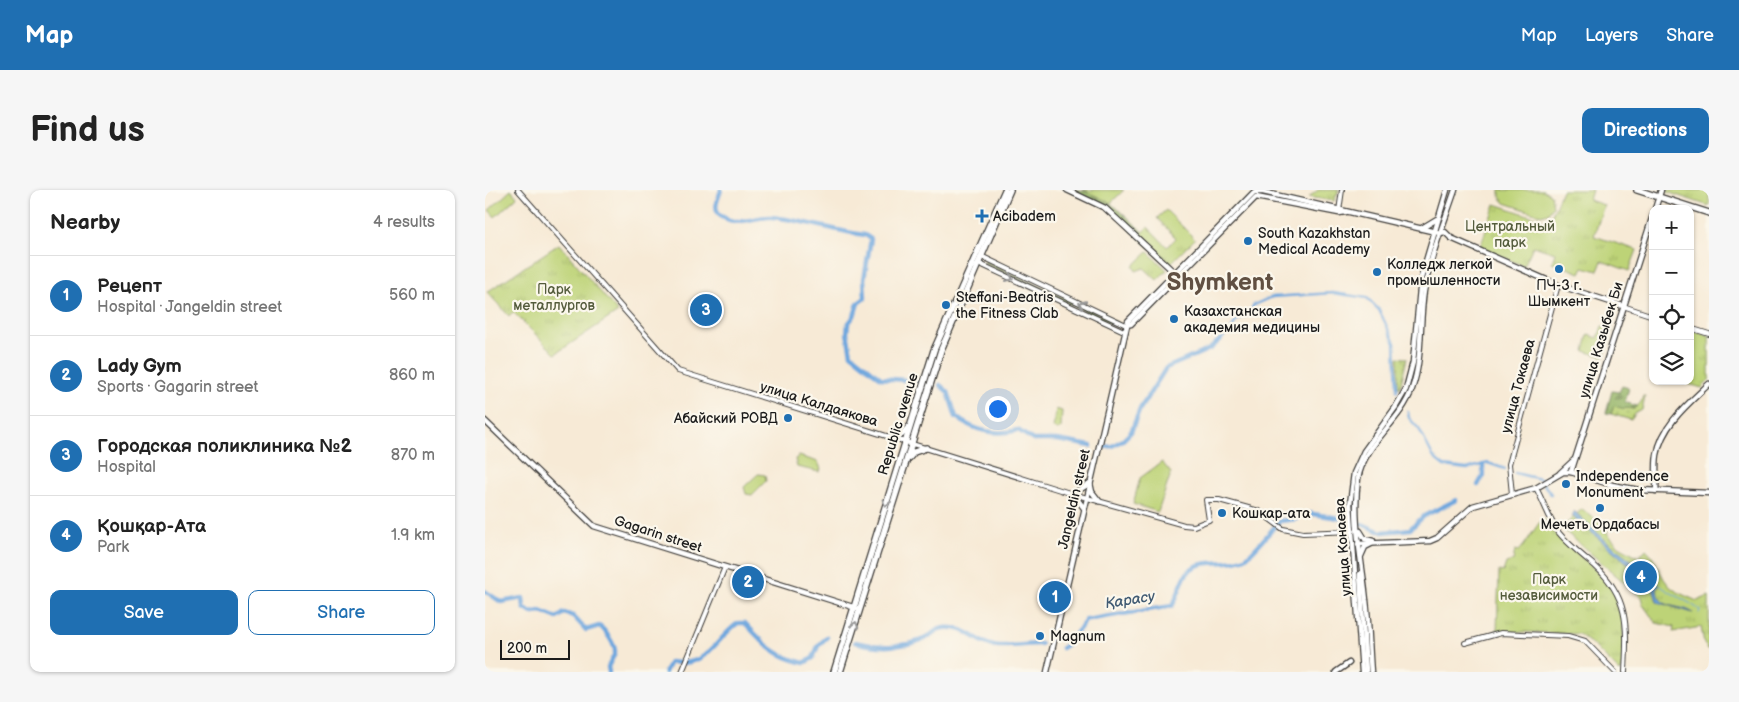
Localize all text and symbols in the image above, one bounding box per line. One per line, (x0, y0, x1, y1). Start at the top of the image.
text: Map (25, 21, 73, 50)
text: Map (1521, 25, 1557, 46)
text: Layers (1585, 25, 1638, 46)
text: Share (1666, 25, 1714, 46)
button: Directions (1582, 108, 1709, 153)
text: Find us (30, 109, 145, 152)
map controls (1649, 205, 1694, 385)
button: + (1649, 205, 1694, 250)
place label: Acibadem (993, 208, 1056, 225)
marker: Acibadem (975, 209, 989, 223)
text: Nearby (50, 210, 120, 235)
text: 4 results (373, 213, 435, 232)
park label: Центральный парк (1465, 218, 1555, 251)
place label: South Kazakhstan Medical Academy (1258, 225, 1371, 258)
marker: South Kazakhstan Medical Academy (1242, 235, 1254, 247)
button: − (1649, 250, 1694, 295)
place label: Колледж легкой промышленности (1387, 256, 1501, 289)
marker: ПЧ-3 г. Шымкент (1553, 263, 1565, 275)
marker: Колледж легкой промышленности (1371, 266, 1383, 278)
district label: Shymkent (1167, 268, 1273, 297)
one-way arrow (1005, 272, 1014, 282)
text: Рецепт (97, 275, 162, 298)
place label: ПЧ-3 г. Шымкент (1528, 277, 1591, 310)
street label: улица Казыбек Би (1575, 280, 1627, 400)
park label: Парк металлургов (513, 281, 595, 314)
text: 1 (63, 286, 69, 305)
text: 560 m (389, 286, 435, 305)
place label: Steffani-Beatris the Fitness Clab (956, 289, 1059, 322)
pin: 3 (690, 291, 722, 329)
button: locate (1649, 295, 1694, 340)
text: Hospital · Jangeldin street (97, 298, 282, 317)
marker: Steffani-Beatris the Fitness Clab (940, 299, 952, 311)
one-way arrow (1078, 300, 1087, 311)
place label: Казахстанская академия медицины (1184, 303, 1320, 336)
marker: Казахстанская академия медицины (1168, 313, 1180, 325)
street label: улица Токаева (1497, 336, 1539, 435)
button: layers (1649, 340, 1694, 385)
text: Lady Gym (97, 355, 182, 378)
text: 2 (61, 366, 71, 385)
text: 860 m (389, 366, 435, 385)
street label: Republic avenue (874, 371, 922, 477)
text: Sports · Gagarin street (97, 378, 259, 397)
street label: улица Калдаякова (758, 378, 881, 430)
your location (985, 396, 1011, 422)
place label: Абайский РОВД (673, 410, 778, 427)
marker: Абайский РОВД (782, 412, 794, 424)
text: Городская поликлиника №2 (97, 435, 352, 458)
text: 3 (61, 446, 71, 465)
text: 870 m (391, 446, 435, 465)
street label: Jangeldin street (1054, 447, 1094, 551)
text: Hospital (97, 458, 156, 477)
place label: Independence Monument (1576, 468, 1669, 501)
marker: Independence Monument (1560, 478, 1572, 490)
street label: улица Конаева (1331, 497, 1355, 597)
one-way arrow (882, 498, 892, 506)
marker: Мечеть Ордабасы (1594, 502, 1606, 514)
place label: Кошкар-ата (1232, 505, 1311, 522)
marker: Кошкар-ата (1216, 507, 1228, 519)
street label: Gagarin street (612, 512, 705, 556)
text: Қошқар-Ата (97, 515, 206, 538)
place label: Мечеть Ордабасы (1541, 516, 1660, 533)
text: 4 (61, 526, 71, 545)
text: 1.9 km (391, 526, 435, 545)
text: Park (97, 538, 129, 557)
pin: 4 (1625, 558, 1657, 596)
pin: 2 (732, 563, 764, 601)
park label: Парк независимости (1500, 571, 1598, 604)
pin: 1 (1039, 578, 1071, 616)
water label: Қарасу (1104, 587, 1157, 613)
button: Save (50, 590, 238, 635)
button: Share (248, 590, 435, 635)
one-way arrow (849, 622, 859, 630)
place label: Magnum (1050, 628, 1105, 645)
marker: Magnum (1034, 630, 1046, 642)
scale bar (500, 637, 570, 660)
text: 200 m (507, 640, 547, 657)

